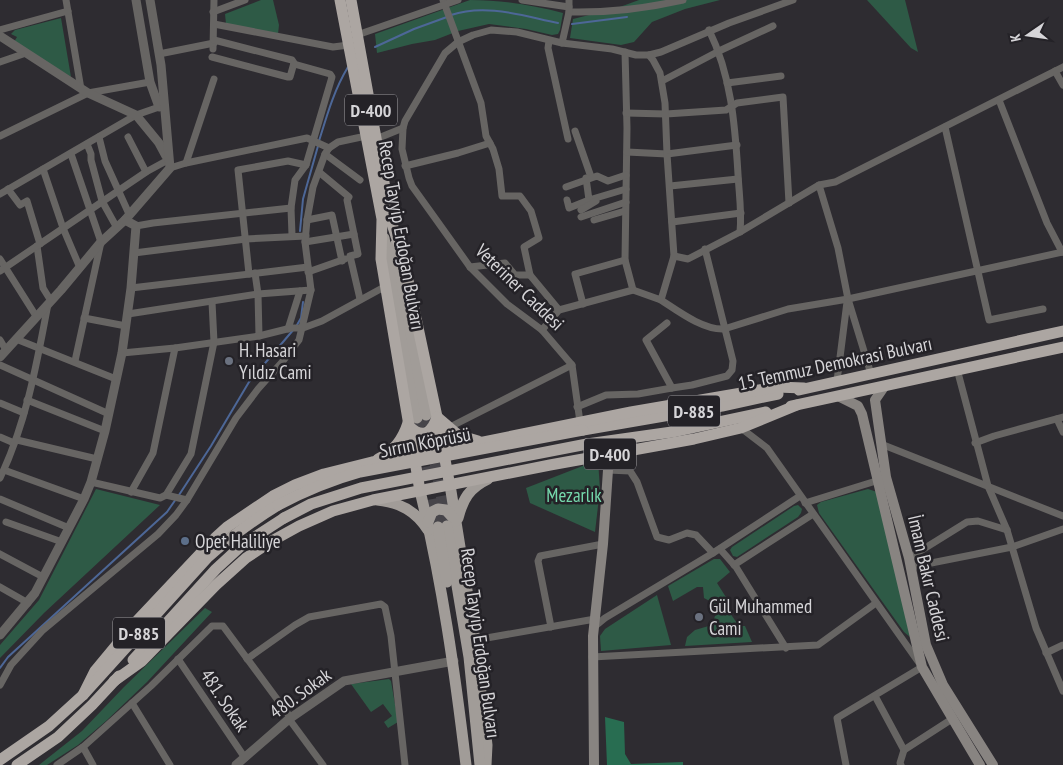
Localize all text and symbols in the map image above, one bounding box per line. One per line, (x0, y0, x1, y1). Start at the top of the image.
north arrow (1003, 10, 1053, 60)
text: K (1006, 32, 1025, 43)
road number: D-400 (345, 94, 397, 126)
street label: Recep Tayyip Erdoğan Bulvarı (374, 139, 430, 331)
street label: Veteriner Caddesi (470, 238, 569, 335)
street label: 15 Temmuz Demokrasi Bulvarı (736, 331, 934, 395)
place label: H. Hasari Yıldız Cami (239, 338, 312, 384)
marker: H. Hasari Yıldız Cami (223, 355, 235, 367)
road number: D-885 (668, 396, 720, 426)
street label: Sırrın Köprüsü (377, 421, 473, 463)
road number: D-400 (584, 438, 636, 469)
park label: Mezarlık (546, 483, 602, 507)
street label: İmam Bakır Caddesi (903, 512, 955, 644)
place label: Opet Haliliye (195, 529, 281, 553)
marker: Opet Haliliye (179, 535, 191, 547)
street label: Recep Tayyip Erdoğan Bulvarı (456, 547, 506, 739)
place label: Gül Muhammed Cami (709, 594, 812, 640)
marker: Gül Muhammed Cami (693, 611, 705, 623)
road number: D-885 (113, 618, 165, 648)
street label: 480. Sokak (264, 662, 336, 723)
street label: 481. Sokak (195, 664, 255, 736)

